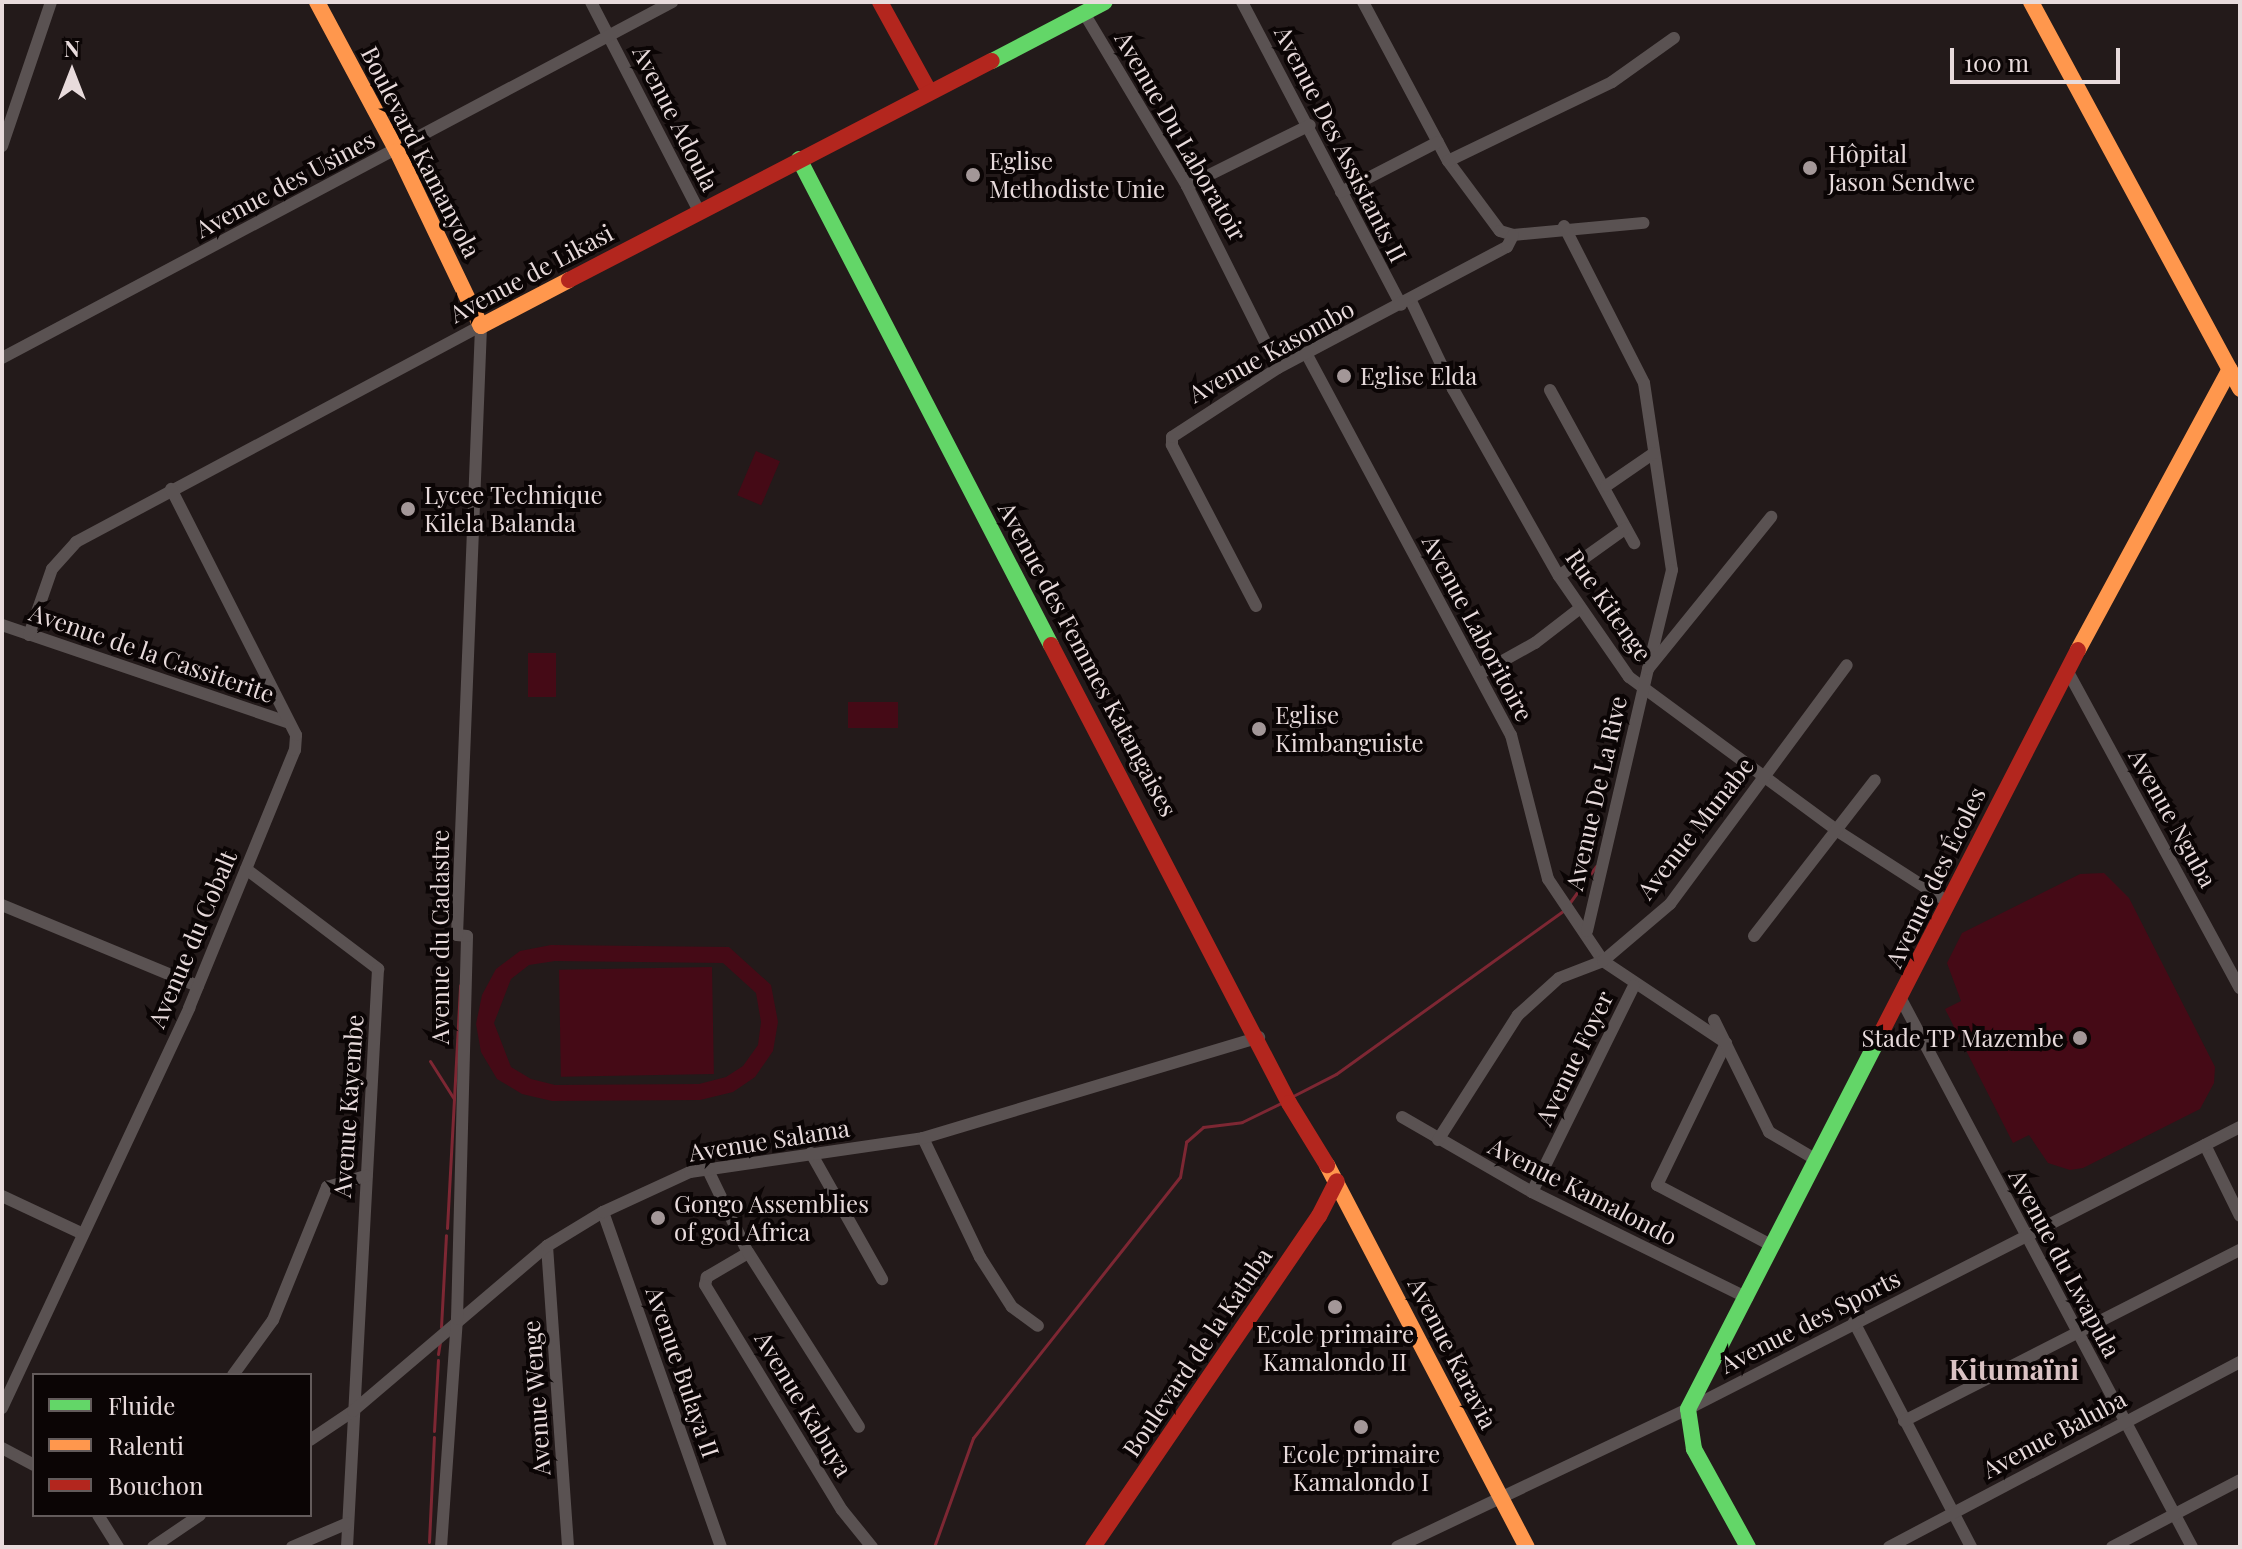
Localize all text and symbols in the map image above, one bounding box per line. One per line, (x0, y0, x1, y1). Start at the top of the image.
street label: Avenue Des Assistants II (1269, 21, 1413, 267)
street label: Avenue Du Laboratoir (1109, 26, 1253, 246)
north arrow (32, 32, 112, 112)
scale bar (1954, 32, 2124, 82)
text: N (64, 33, 80, 63)
street label: Avenue Adoula (627, 40, 725, 196)
street label: Boulevard Kamanyola (355, 42, 487, 262)
text: 100 m (1964, 46, 2029, 78)
street label: Avenue des Usines (191, 125, 379, 243)
place label: Hôpital Jason Sendwe (1828, 140, 1975, 196)
place label: Eglise Methodiste Unie (989, 147, 1165, 203)
marker: Hôpital Jason Sendwe (1799, 157, 1821, 179)
marker: Eglise Methodiste Unie (964, 166, 982, 184)
street label: Avenue de Likasi (444, 218, 618, 328)
street label: Avenue Kasombo (1183, 294, 1359, 408)
place label: Eglise Elda (1360, 362, 1477, 390)
marker: Eglise Elda (1335, 367, 1353, 385)
place label: Lycee Technique Kilela Balanda (424, 481, 603, 537)
street label: Avenue des Femmes Katangaises (993, 497, 1183, 821)
marker: Lycee Technique Kilela Balanda (399, 500, 417, 518)
street label: Avenue Laboritoire (1417, 530, 1539, 726)
street label: Rue Kitenge (1560, 544, 1658, 666)
street label: Avenue de la Cassiterite (25, 597, 279, 709)
street label: Avenue De La Rive (1560, 693, 1632, 893)
place label: Eglise Kimbanguiste (1275, 701, 1424, 757)
marker: Eglise Kimbanguiste (1250, 720, 1268, 738)
street label: Avenue Nguba (2123, 744, 2223, 892)
street label: Avenue Munabe (1631, 751, 1759, 905)
street label: Avenue des Écoles (1879, 782, 1991, 972)
street label: Avenue du Cadastre (426, 830, 454, 1044)
street label: Avenue du Cobalt (142, 846, 242, 1032)
street label: Avenue Foyer (1529, 986, 1619, 1130)
street label: Avenue Kayembe (327, 1013, 369, 1199)
place label: Stade TP Mazembe (1860, 1024, 2064, 1052)
marker: Stade TP Mazembe (2071, 1029, 2089, 1047)
street label: Avenue Salama (687, 1113, 851, 1167)
street label: Avenue Kamalondo (1484, 1131, 1682, 1251)
street label: Avenue du Lwapula (2003, 1164, 2127, 1362)
place label: Gongo Assemblies of god Africa (674, 1190, 870, 1246)
marker: Gongo Assemblies of god Africa (649, 1209, 667, 1227)
street label: Boulevard de la Katuba (1116, 1242, 1278, 1462)
street label: Avenue des Sports (1715, 1263, 1905, 1379)
street label: Avenue Karavia (1402, 1272, 1504, 1434)
street label: Avenue Bulaya II (640, 1283, 726, 1461)
marker: Ecole primaire Kamalondo II (1326, 1298, 1344, 1316)
street label: Avenue Wenge (516, 1319, 556, 1477)
place label: Ecole primaire Kamalondo II (1256, 1320, 1414, 1376)
street label: Avenue Kabuya (749, 1326, 859, 1482)
district label: Kitumaïni (1949, 1352, 2079, 1386)
legend (32, 1373, 312, 1517)
street label: Avenue Baluba (1977, 1384, 2131, 1484)
text: Fluide (108, 1389, 175, 1421)
marker: Ecole primaire Kamalondo I (1352, 1418, 1370, 1436)
text: Ralenti (108, 1429, 184, 1461)
place label: Ecole primaire Kamalondo I (1282, 1440, 1440, 1496)
text: Bouchon (108, 1469, 203, 1501)

